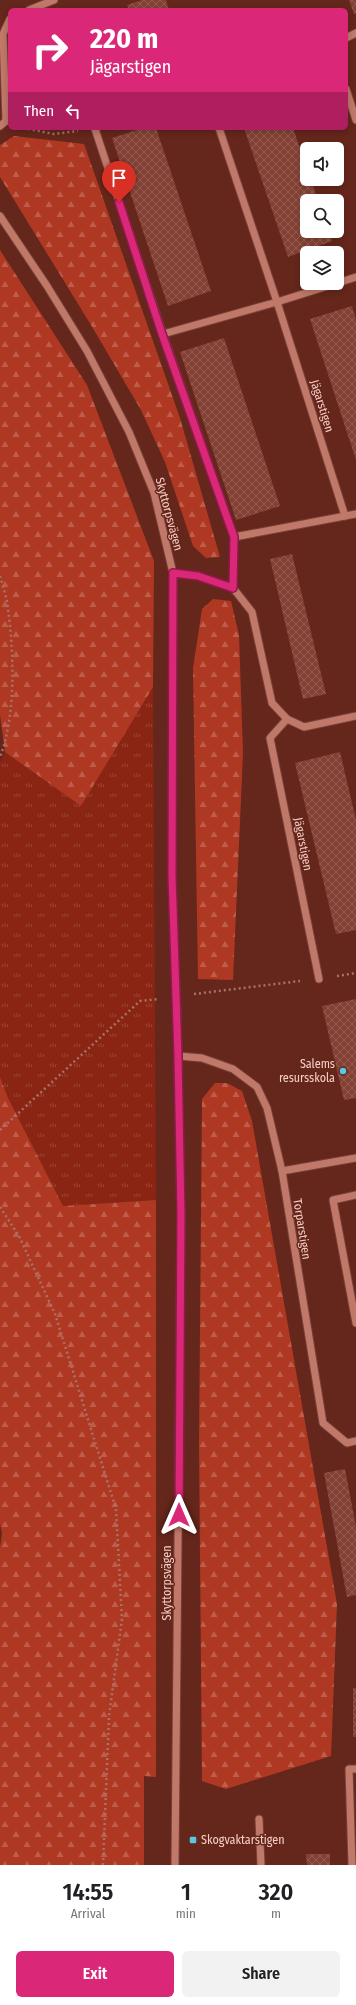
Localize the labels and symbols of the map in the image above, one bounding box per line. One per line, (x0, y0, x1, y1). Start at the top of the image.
pin (102, 161, 136, 202)
street label: Jägarstigen (307, 378, 337, 434)
street label: Skyttorpsvägen (153, 476, 185, 552)
street label: Jägarstigen (291, 816, 315, 872)
place label: Salems resursskola (279, 1057, 335, 1085)
marker: Salems resursskola (338, 1066, 348, 1076)
street label: Torparstigen (290, 1198, 314, 1260)
position arrow (158, 1494, 200, 1536)
street label: Skyttorpsvägen (160, 1545, 174, 1621)
place label: Skogvaktarstigen (201, 1833, 285, 1847)
marker: Skogvaktarstigen (188, 1835, 198, 1845)

